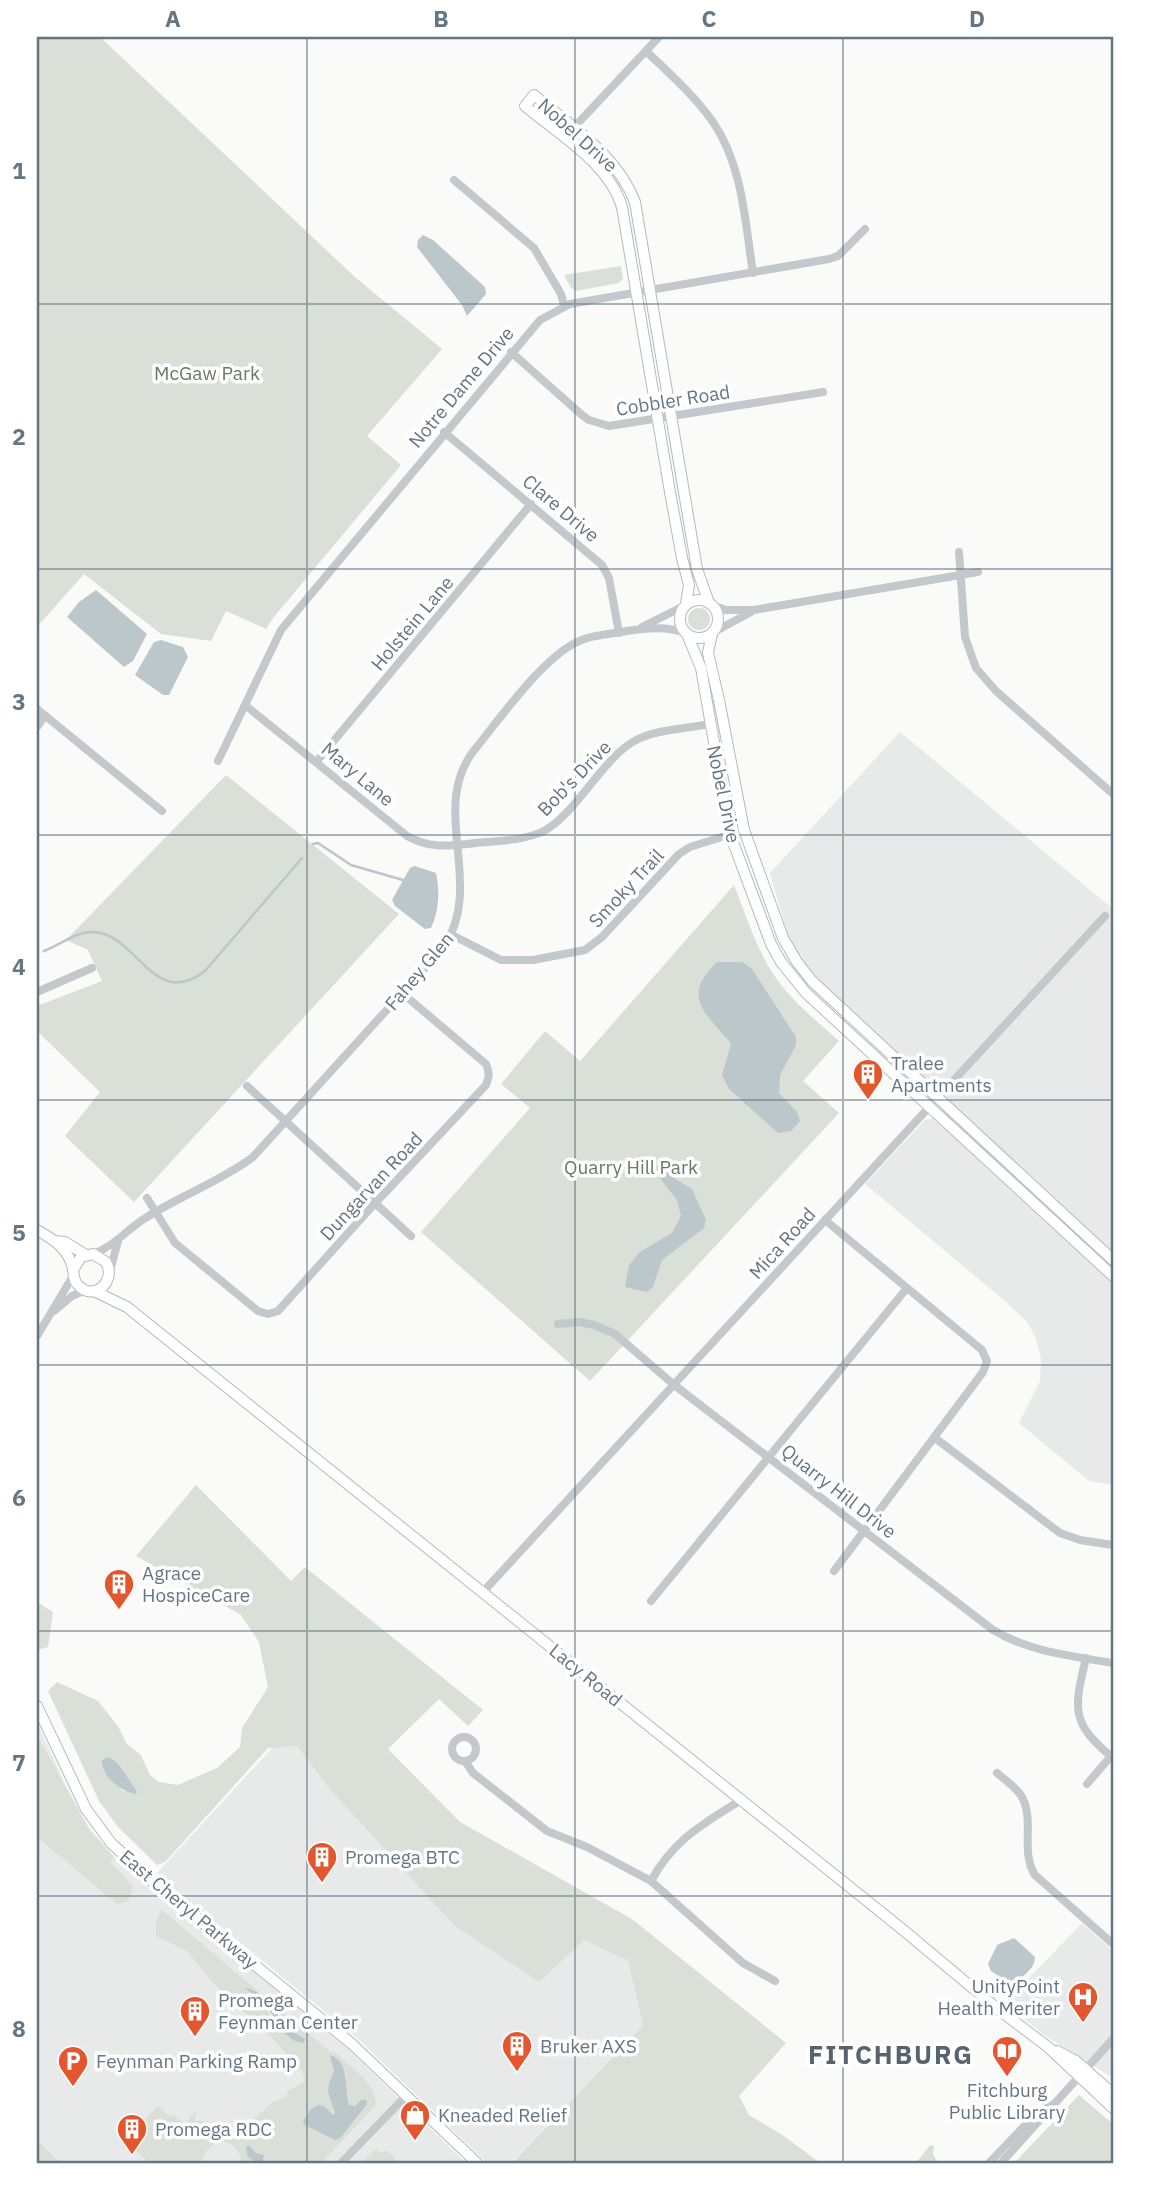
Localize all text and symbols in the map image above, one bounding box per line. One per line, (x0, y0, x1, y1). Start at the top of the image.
text: A (165, 3, 181, 33)
text: B (433, 3, 449, 33)
text: C (702, 3, 717, 33)
text: D (969, 3, 985, 33)
street label: Nobel Drive (533, 93, 623, 177)
text: 1 (12, 155, 26, 185)
street label: Notre Dame Drive (403, 321, 519, 453)
park label: McGaw Park (154, 361, 260, 385)
street label: Cobbler Road (614, 379, 732, 421)
text: 2 (12, 421, 26, 451)
street label: Clare Drive (518, 469, 604, 547)
street label: Holstein Lane (365, 571, 459, 675)
text: 3 (12, 686, 26, 716)
street label: Bob's Drive (532, 735, 616, 821)
street label: Mary Lane (317, 737, 399, 811)
street label: Nobel Drive (702, 743, 746, 845)
street label: Smoky Trail (583, 844, 669, 932)
street label: Fahey Glen (379, 927, 459, 1015)
text: 4 (12, 951, 26, 981)
place label: Tralee Apartments (891, 1051, 992, 1097)
building icon: Tralee Apartments (851, 1057, 885, 1101)
street label: Dungarvan Road (315, 1127, 427, 1245)
park label: Quarry Hill Park (564, 1155, 698, 1179)
street label: Mica Road (744, 1202, 820, 1284)
text: 5 (12, 1217, 26, 1247)
street label: Quarry Hill Drive (777, 1439, 901, 1543)
text: 6 (12, 1482, 26, 1512)
place label: Agrace HospiceCare (142, 1561, 250, 1607)
building icon: Agrace HospiceCare (102, 1567, 136, 1611)
street label: Lacy Road (545, 1638, 627, 1712)
text: 7 (12, 1747, 26, 1777)
building icon: Promega BTC (305, 1840, 339, 1884)
street label: East Cheryl Parkway (115, 1844, 263, 1974)
place label: Promega BTC (345, 1845, 460, 1869)
place label: UnityPoint Health Meriter (937, 1974, 1060, 2020)
hospital icon: UnityPoint Health Meriter (1066, 1980, 1100, 2024)
place label: Promega Feynman Center (218, 1988, 358, 2034)
building icon: Promega Feynman Center (178, 1994, 212, 2038)
text: 8 (12, 2013, 26, 2043)
building icon: Bruker AXS (500, 2029, 534, 2073)
place label: Bruker AXS (540, 2034, 637, 2058)
library icon: Fitchburg Public Library (990, 2034, 1024, 2078)
district label: FITCHBURG (808, 2037, 974, 2071)
parking icon: Feynman Parking Ramp (56, 2044, 90, 2088)
place label: Feynman Parking Ramp (96, 2049, 297, 2073)
place label: Fitchburg Public Library (949, 2078, 1066, 2124)
shop icon: Kneaded Relief (398, 2098, 432, 2142)
place label: Kneaded Relief (438, 2103, 567, 2127)
building icon: Promega RDC (115, 2112, 149, 2156)
place label: Promega RDC (155, 2117, 272, 2141)

